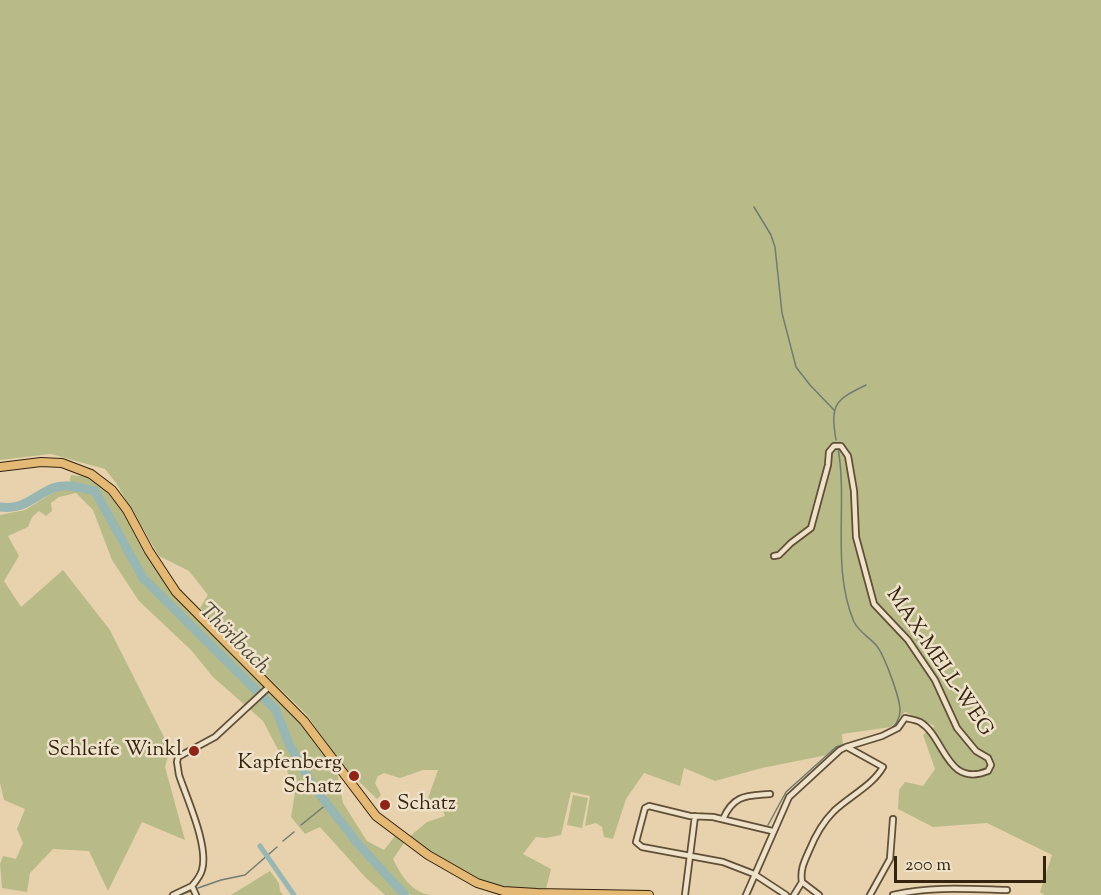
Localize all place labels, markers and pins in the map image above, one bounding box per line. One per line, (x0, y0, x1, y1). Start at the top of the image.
place label: Schleife Winkl (48, 738, 182, 764)
marker: Schleife Winkl (187, 744, 201, 758)
place label: Kapfenberg Schatz (237, 751, 342, 801)
marker: Kapfenberg Schatz (347, 769, 361, 783)
place label: Schatz (397, 792, 456, 818)
marker: Schatz (378, 798, 392, 812)

